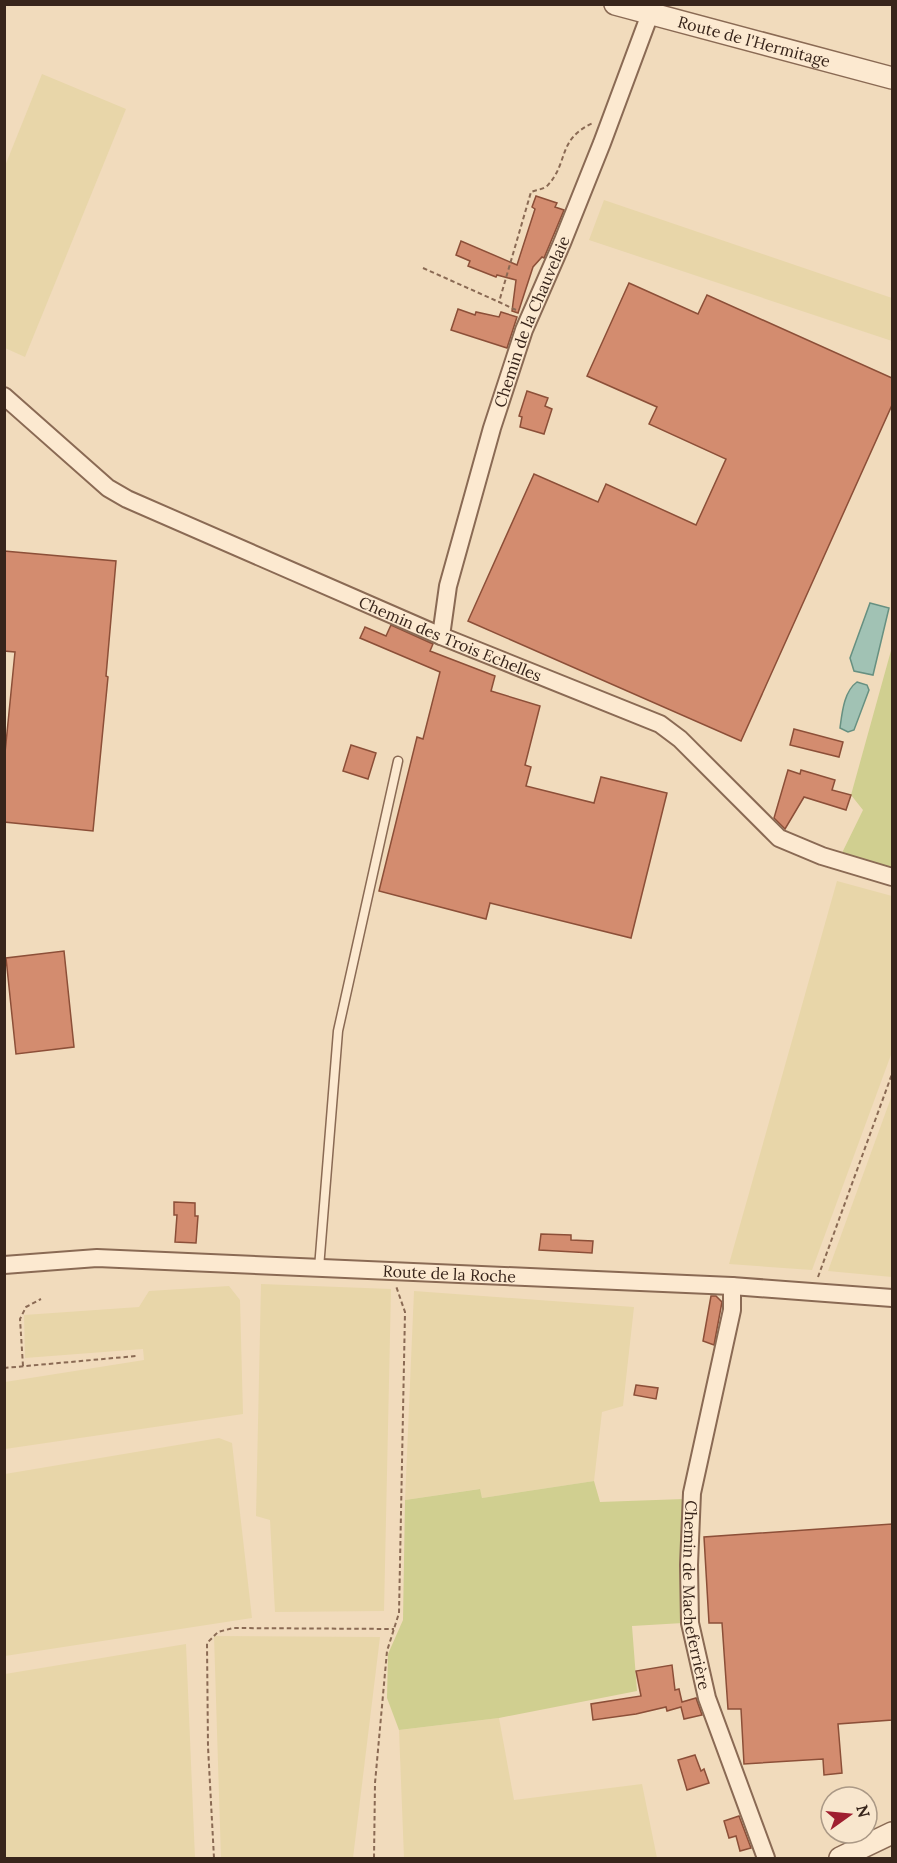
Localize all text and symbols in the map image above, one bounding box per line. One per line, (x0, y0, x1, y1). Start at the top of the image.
street label: Route de l'Hermitage (676, 11, 833, 71)
street label: Chemin de la Chauvelaie (489, 233, 574, 410)
street label: Chemin des Trois Echelles (356, 591, 545, 685)
street label: Route de la Roche (382, 1261, 517, 1286)
street label: Chemin de Macheferrière (679, 1500, 715, 1692)
north arrow (819, 1785, 879, 1845)
text: N (852, 1803, 875, 1820)

